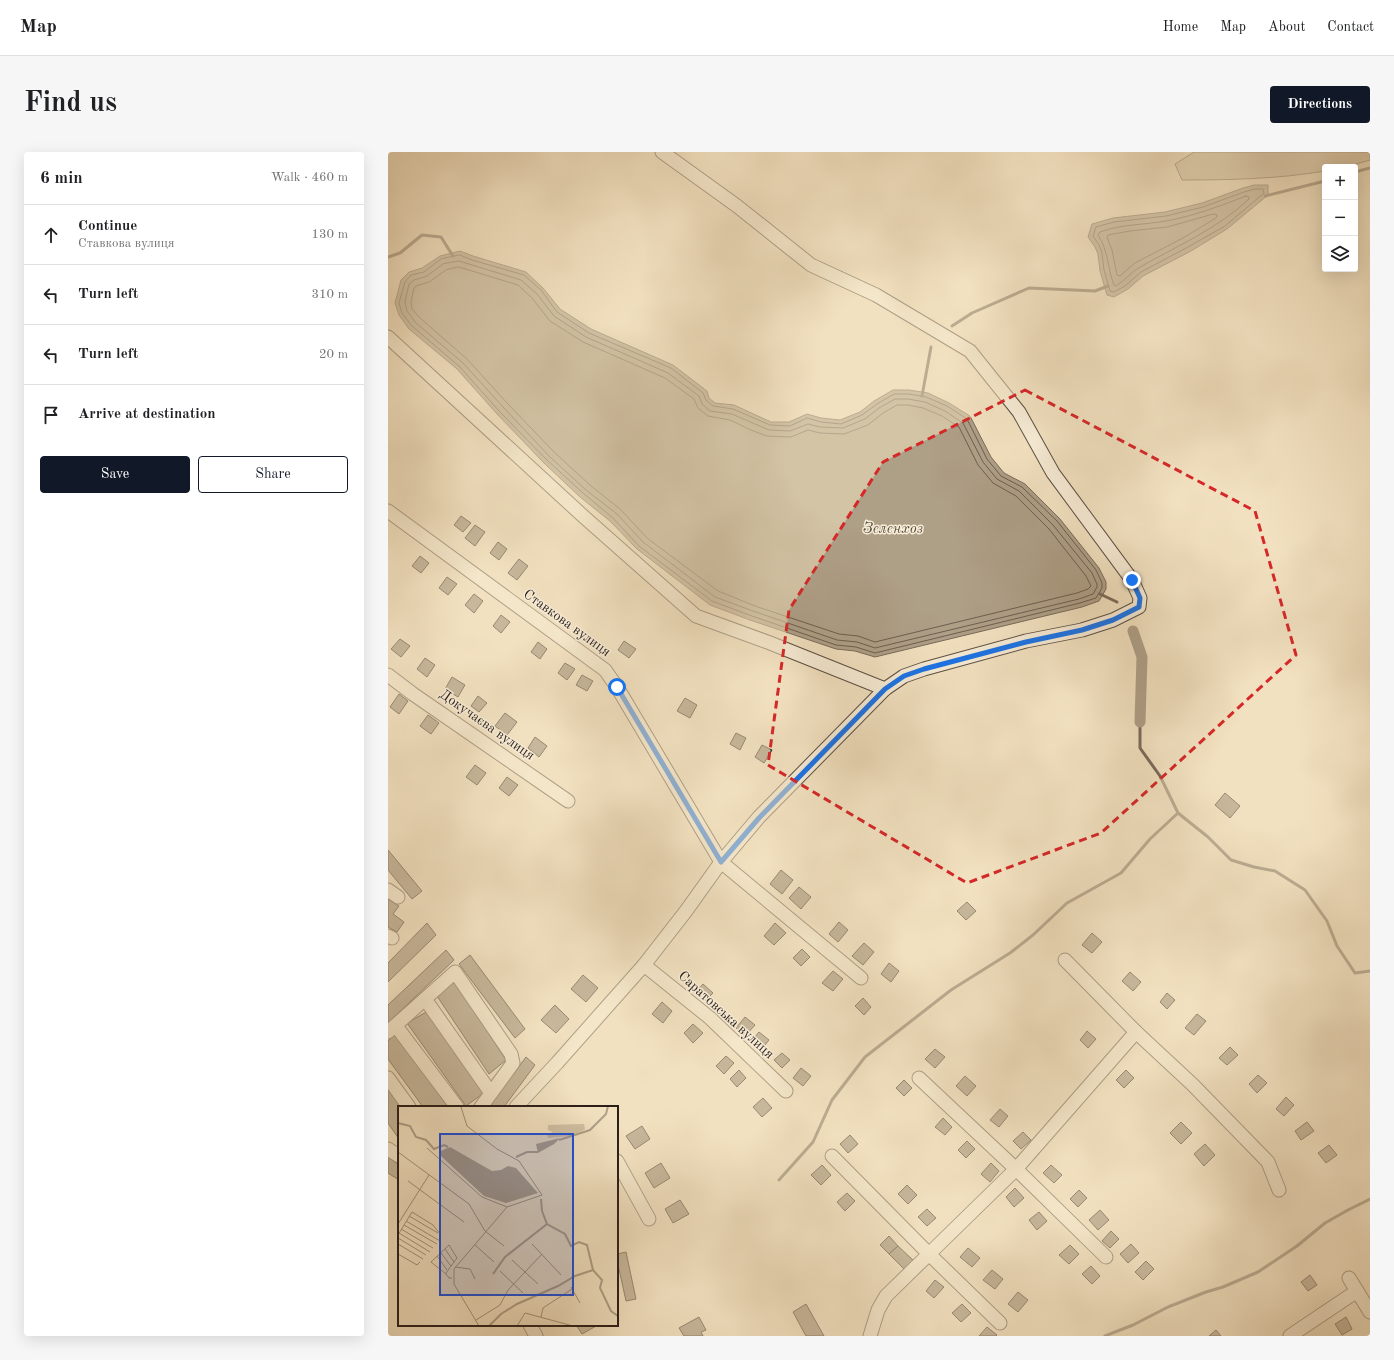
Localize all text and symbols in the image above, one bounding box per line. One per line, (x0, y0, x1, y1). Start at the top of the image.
text: Map (20, 18, 57, 37)
text: Home (1163, 20, 1198, 34)
text: Map (1220, 20, 1246, 34)
text: About (1268, 20, 1305, 34)
text: Contact (1327, 20, 1374, 34)
button: Directions (1270, 86, 1370, 123)
text: Find us (24, 90, 117, 118)
map controls (1322, 164, 1358, 272)
button: + (1322, 164, 1358, 200)
text: 6 min (40, 170, 83, 187)
text: Walk · 460 m (271, 171, 348, 184)
button: − (1322, 200, 1358, 236)
text: Continue (78, 219, 137, 234)
icon: ahead (40, 224, 62, 246)
text: 130 m (311, 228, 348, 241)
button: layers (1322, 236, 1358, 272)
text: Ставкова вулиця (78, 237, 175, 250)
icon: left (40, 284, 62, 306)
text: Turn left (78, 287, 138, 302)
text: 310 m (311, 288, 348, 301)
icon: left (40, 344, 62, 366)
text: Turn left (78, 347, 138, 362)
text: 20 m (319, 348, 348, 361)
icon: arrive (40, 404, 62, 426)
text: Arrive at destination (78, 407, 216, 422)
button: Save (40, 456, 190, 493)
button: Share (198, 456, 348, 493)
water label: Зеленхоз (863, 521, 923, 537)
route end (1123, 571, 1141, 589)
street label: Ставкова вулиця (521, 587, 613, 659)
route start (608, 678, 626, 696)
street label: Докучаєва вулиця (437, 687, 537, 763)
street label: Саратовська вулиця (675, 969, 777, 1061)
inset map (398, 1106, 618, 1326)

